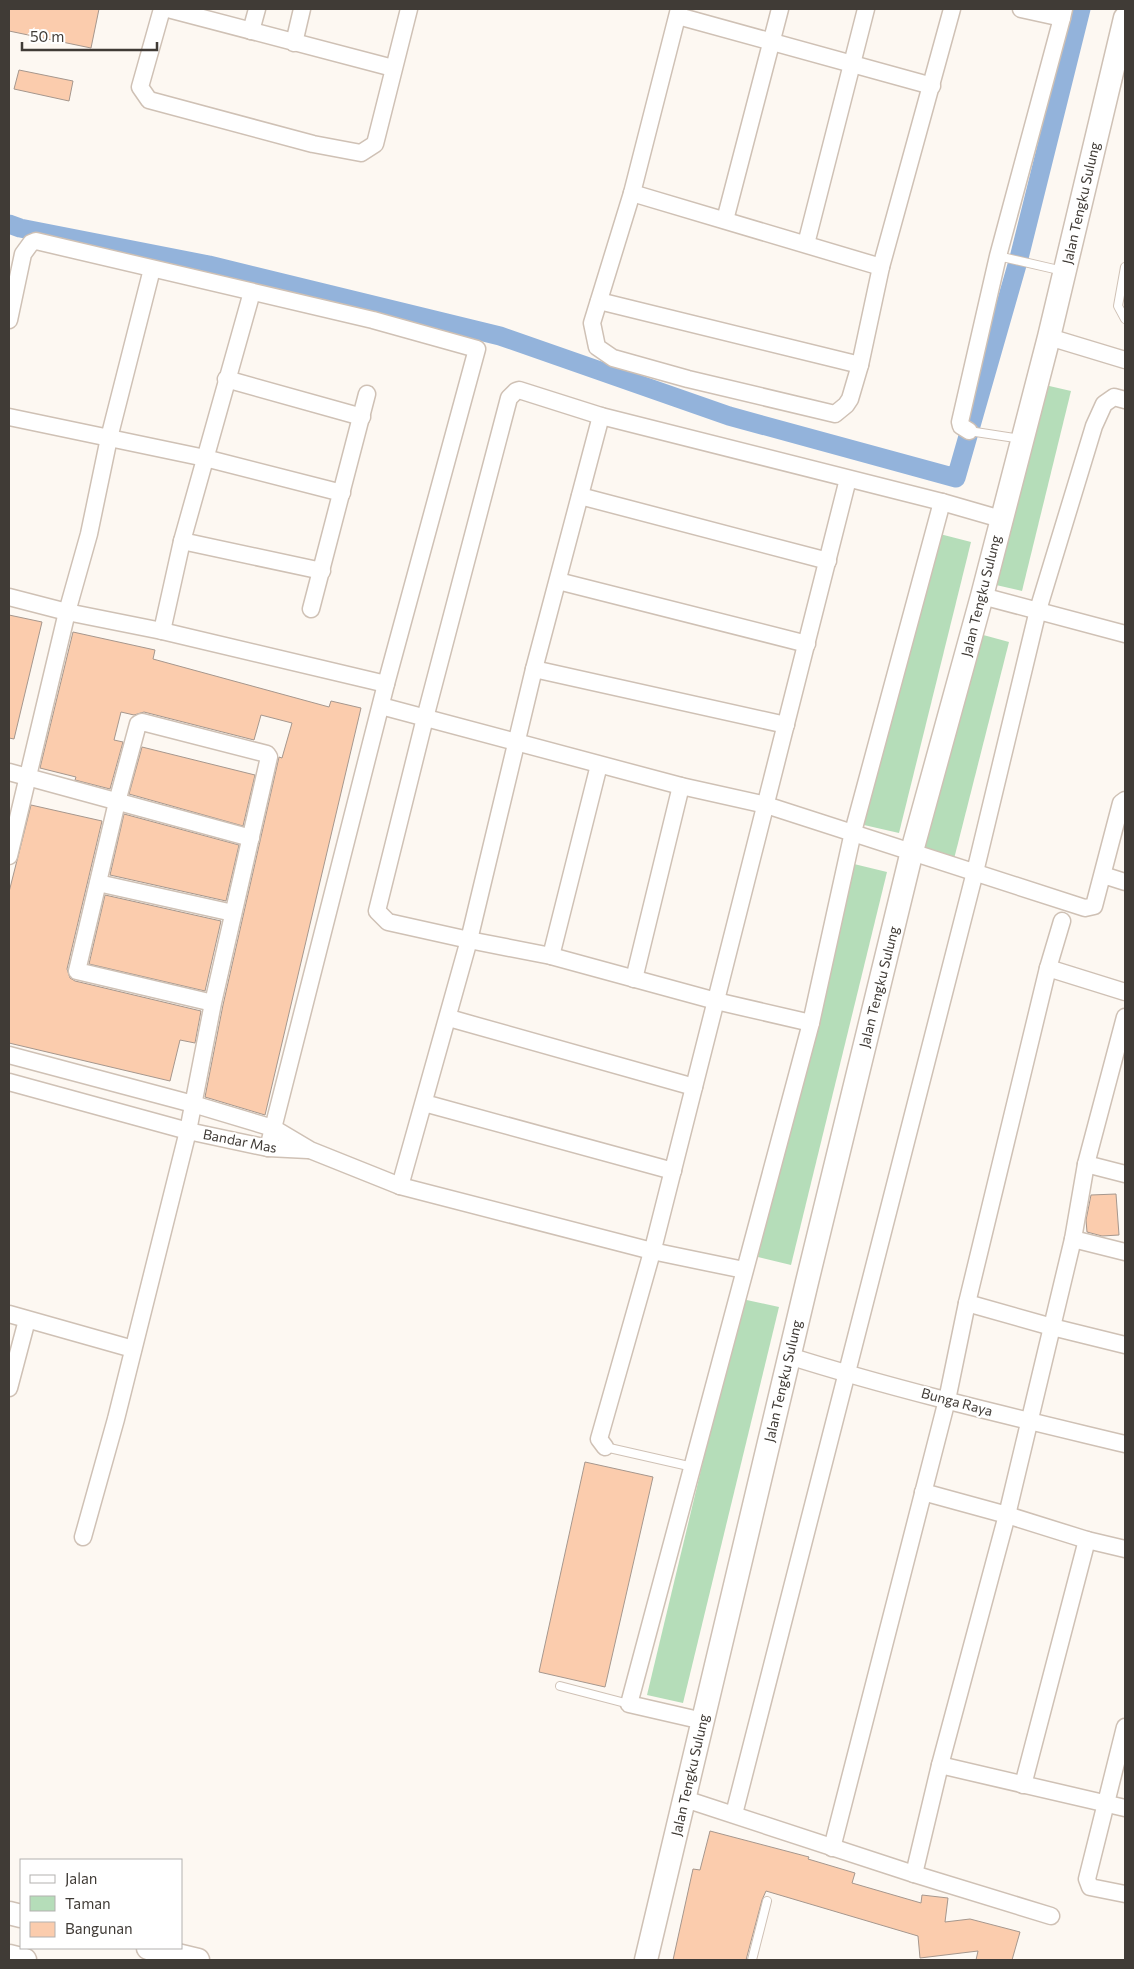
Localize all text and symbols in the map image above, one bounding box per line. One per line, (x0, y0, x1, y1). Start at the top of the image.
scale bar (22, 20, 158, 52)
text: 50 m (30, 27, 64, 45)
street label: Jalan Tengku Sulung (1058, 140, 1103, 266)
street label: Jalan Tengku Sulung (957, 533, 1004, 659)
street label: Jalan Tengku Sulung (855, 924, 902, 1050)
street label: Bandar Mas (202, 1125, 279, 1156)
street label: Jalan Tengku Sulung (760, 1318, 805, 1444)
street label: Bunga Raya (920, 1384, 995, 1419)
street label: Jalan Tengku Sulung (667, 1712, 712, 1838)
legend (20, 1859, 182, 1949)
text: Jalan (65, 1869, 97, 1887)
text: Taman (65, 1894, 111, 1912)
text: Bangunan (65, 1919, 133, 1937)

